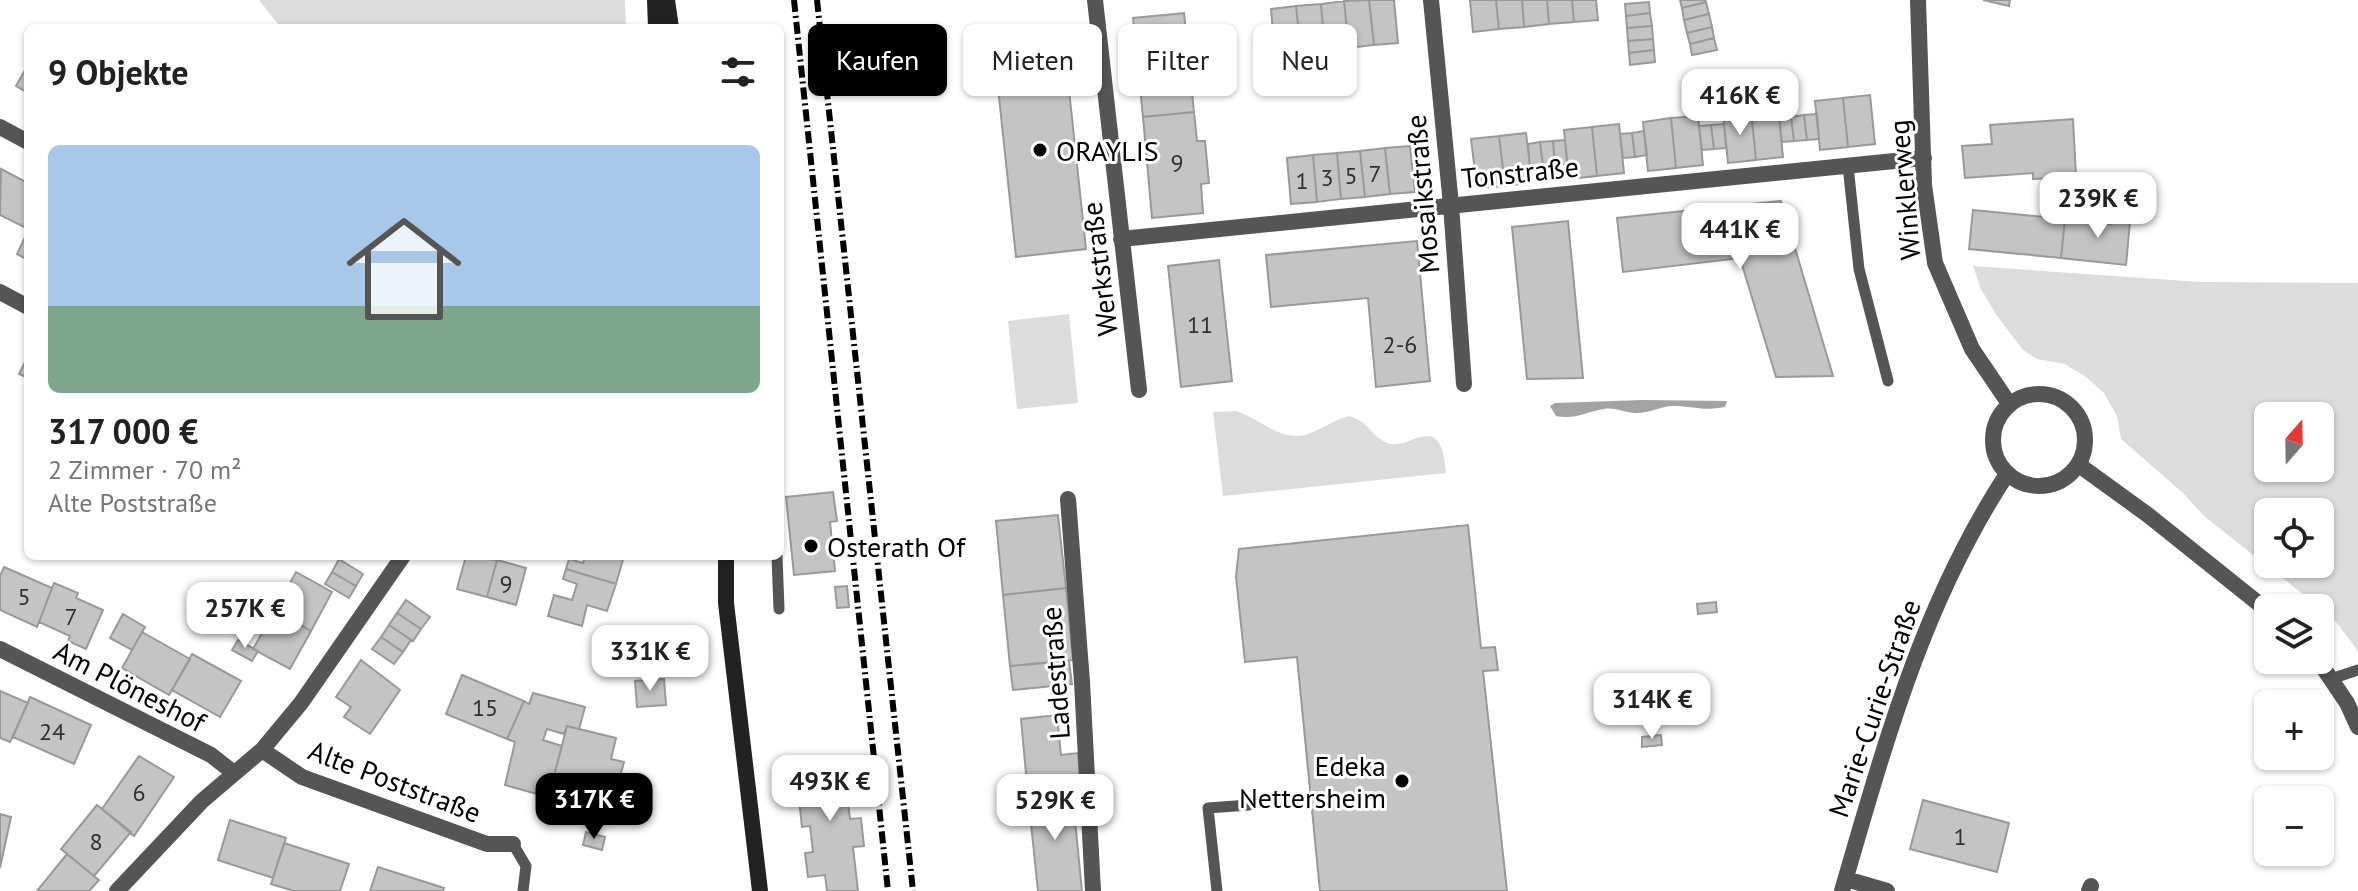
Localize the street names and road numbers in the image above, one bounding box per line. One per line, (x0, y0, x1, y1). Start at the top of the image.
street label: Mosaikstraße (1397, 113, 1447, 275)
street label: Winklerweg (1879, 118, 1929, 262)
street label: Tonstraße (1459, 147, 1581, 197)
street label: Werkstraße (1072, 200, 1126, 338)
street label: Marie-Curie-Straße (1819, 594, 1929, 822)
street label: Ladestraße (1032, 606, 1078, 740)
street label: Am Plöneshof (48, 632, 213, 741)
street label: Alte Poststraße (303, 731, 487, 831)

